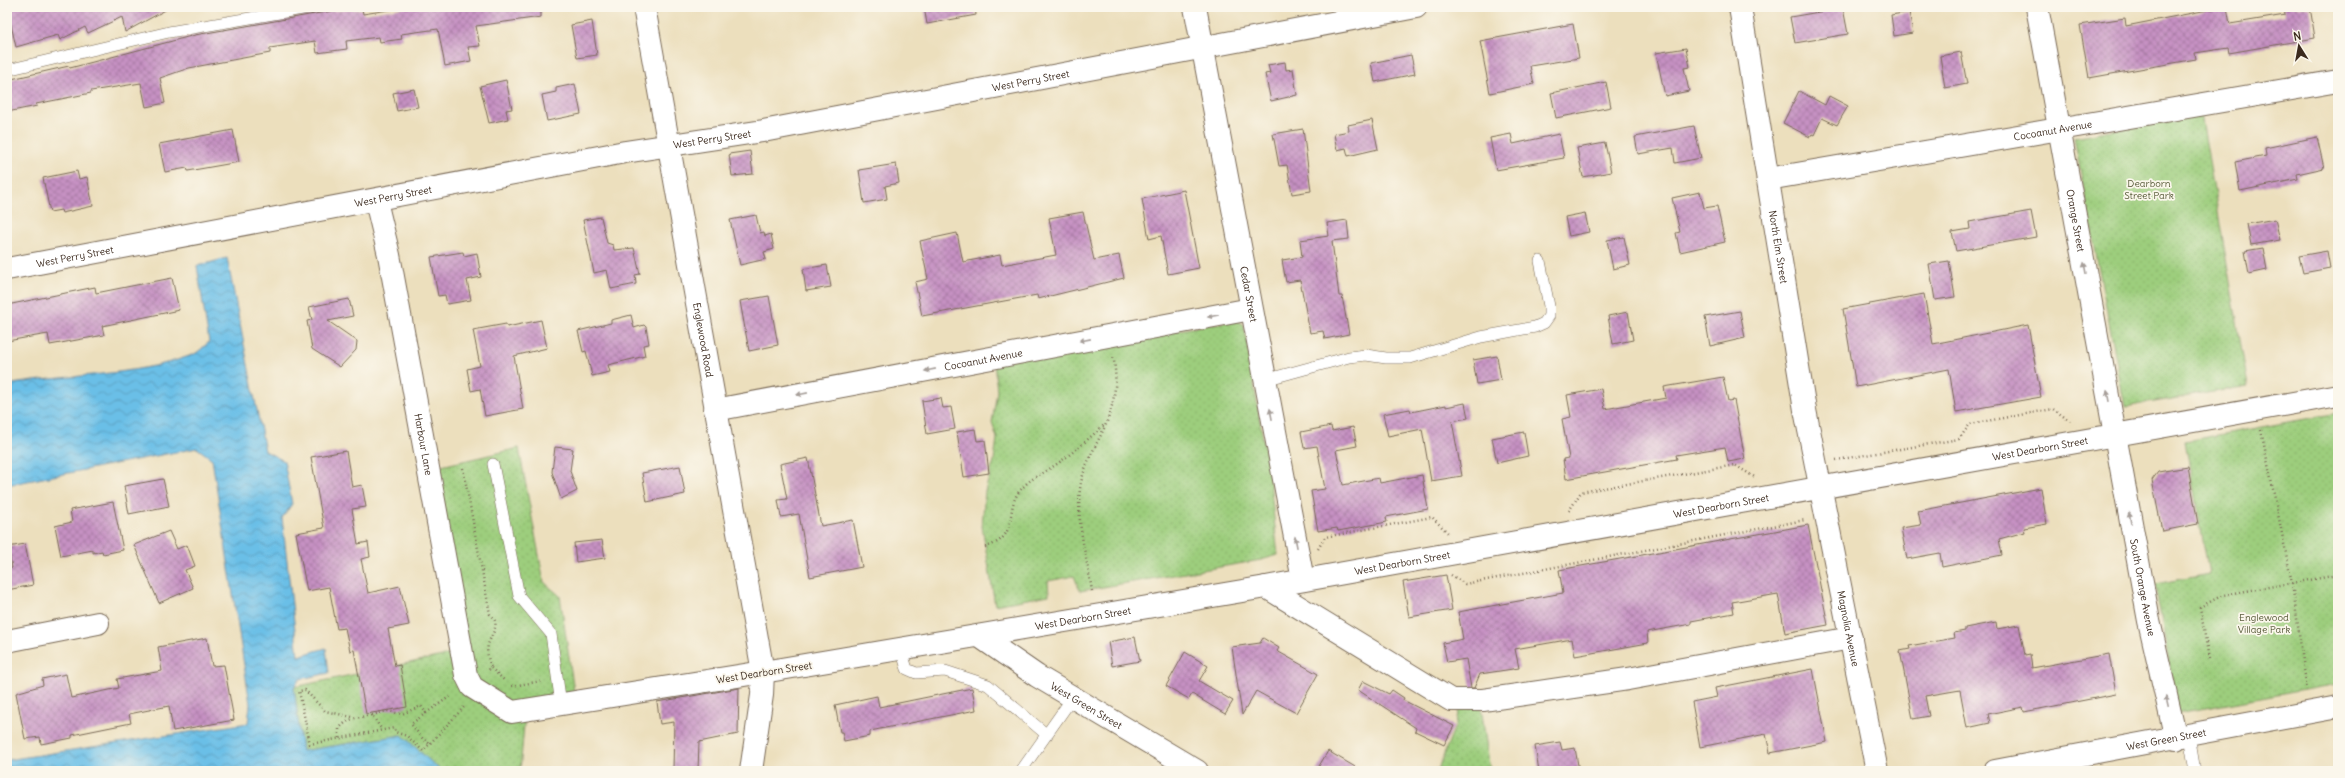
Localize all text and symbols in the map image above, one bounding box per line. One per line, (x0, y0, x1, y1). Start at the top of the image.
north arrow (2279, 26, 2319, 66)
text: N (2292, 29, 2302, 44)
street label: West Perry Street (991, 67, 1071, 94)
street label: Cocoanut Avenue (2013, 117, 2093, 144)
street label: West Perry Street (672, 127, 752, 152)
park label: Dearborn Street Park (2124, 177, 2174, 202)
street label: West Perry Street (353, 183, 434, 210)
street label: Orange Street (2063, 188, 2088, 253)
street label: North Elm Street (1766, 209, 1791, 285)
street label: West Perry Street (35, 243, 115, 270)
one-way arrow (2081, 262, 2087, 275)
street label: Cedar Street (1237, 265, 1260, 324)
street label: Englewood Road (690, 301, 716, 378)
one-way arrow (1207, 313, 1219, 319)
one-way arrow (1079, 338, 1091, 344)
street label: Cocoanut Avenue (943, 346, 1024, 374)
one-way arrow (924, 367, 936, 373)
one-way arrow (2105, 390, 2111, 402)
one-way arrow (796, 391, 808, 397)
one-way arrow (1268, 408, 1274, 421)
street label: Harbour Lane (411, 412, 435, 476)
street label: West Dearborn Street (1991, 434, 2090, 464)
street label: West Dearborn Street (1672, 491, 1771, 521)
one-way arrow (2127, 512, 2133, 525)
one-way arrow (1293, 536, 1299, 548)
street label: South Orange Avenue (2127, 538, 2158, 637)
street label: West Dearborn Street (1353, 548, 1452, 578)
street label: Magnolia Avenue (1834, 590, 1862, 668)
street label: West Dearborn Street (1034, 604, 1132, 633)
park label: Englewood Village Park (2238, 611, 2290, 636)
street label: West Dearborn Street (715, 658, 813, 686)
street label: West Green Street (1048, 680, 1125, 732)
one-way arrow (2164, 695, 2170, 707)
street label: West Green Street (2125, 726, 2208, 753)

